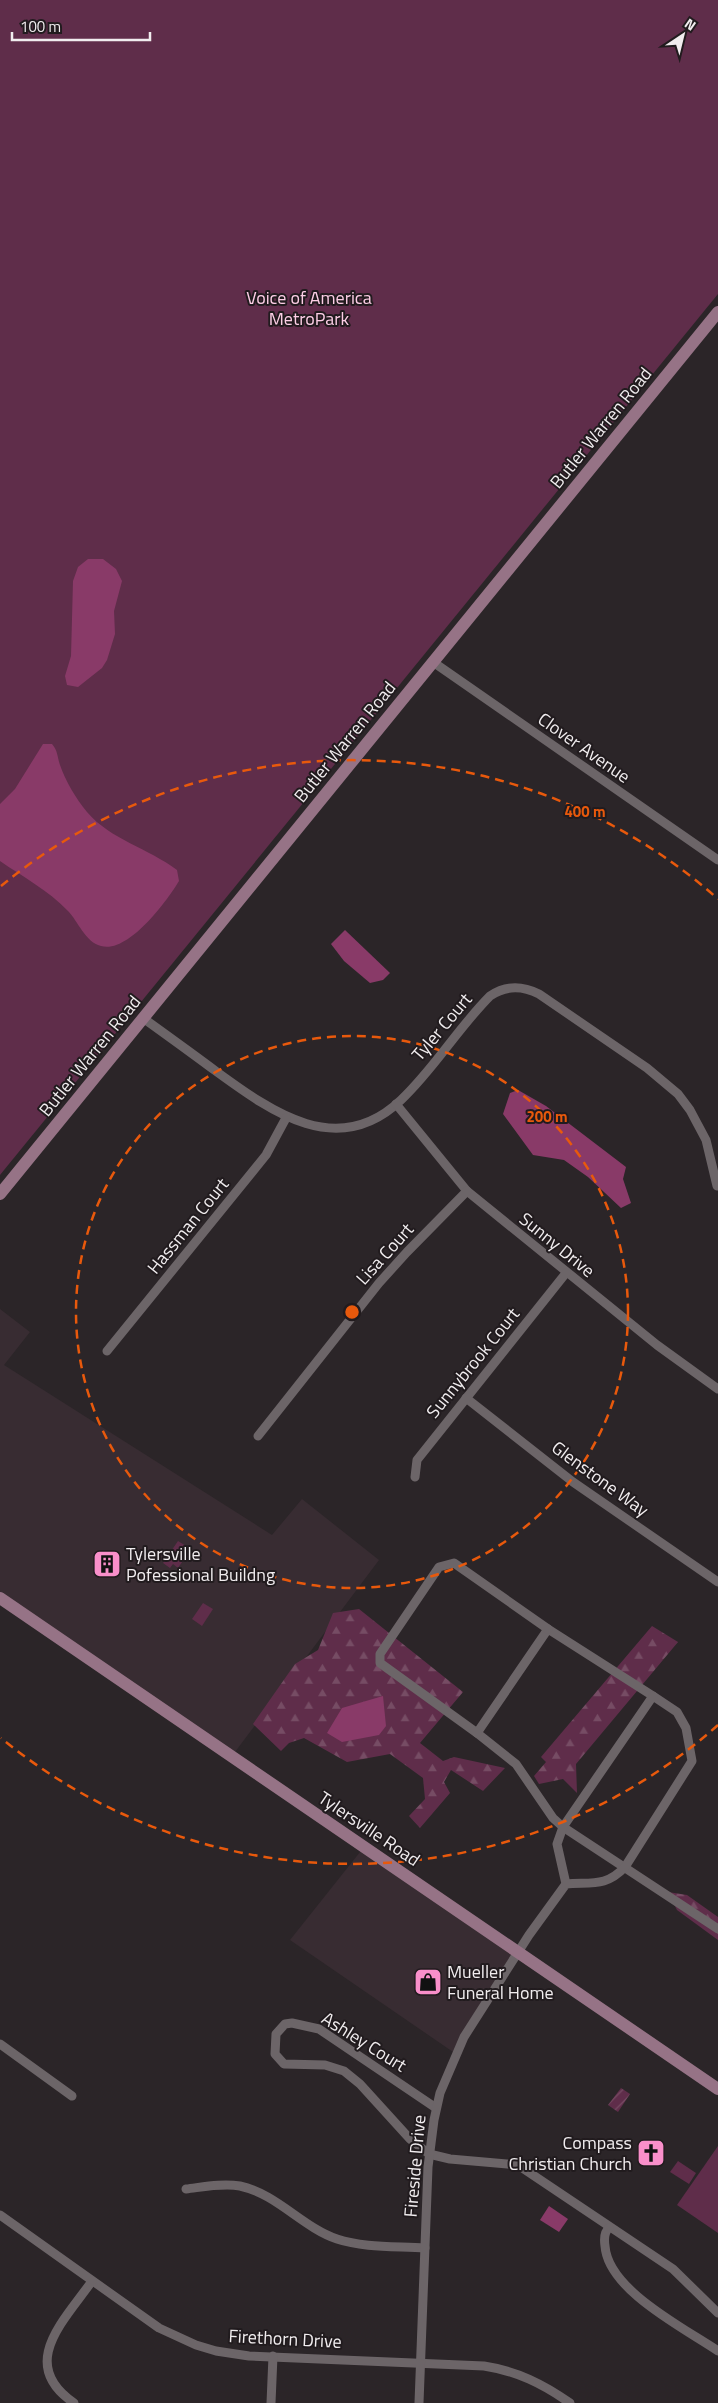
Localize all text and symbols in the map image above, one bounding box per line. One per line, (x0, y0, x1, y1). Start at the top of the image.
scale bar (12, 10, 150, 42)
north arrow (658, 10, 708, 60)
text: N (681, 13, 701, 35)
text: 100 m (20, 15, 61, 38)
park label: Voice of America MetroPark (246, 284, 372, 332)
street label: Butler Warren Road (543, 361, 658, 494)
street label: Butler Warren Road (287, 675, 402, 808)
street label: Clover Avenue (533, 706, 636, 789)
text: 400 m (564, 800, 606, 823)
street label: Tyler Court (405, 986, 479, 1067)
street label: Butler Warren Road (32, 989, 147, 1122)
text: 200 m (526, 1105, 568, 1128)
street label: Hassman Court (140, 1171, 235, 1280)
street label: Sunny Drive (514, 1206, 601, 1284)
street label: Lisa Court (349, 1216, 420, 1291)
street label: Sunnybrook Court (419, 1301, 526, 1424)
centre of rings (343, 1303, 361, 1321)
street label: Glenstone Way (546, 1434, 655, 1523)
place label: Tylersville Pofessional Buildng (126, 1540, 275, 1588)
building icon: Tylersville Pofessional Buildng (92, 1549, 122, 1579)
street label: Tylersville Road (313, 1785, 426, 1873)
place label: Mueller Funeral Home (447, 1958, 554, 2006)
shop icon: Mueller Funeral Home (413, 1967, 443, 1997)
street label: Ashley Court (317, 2005, 413, 2079)
street label: Fireside Drive (397, 2114, 432, 2218)
place label: Compass Christian Church (509, 2129, 632, 2177)
church icon: Compass Christian Church (636, 2138, 666, 2168)
street label: Firethorn Drive (228, 2322, 342, 2355)

